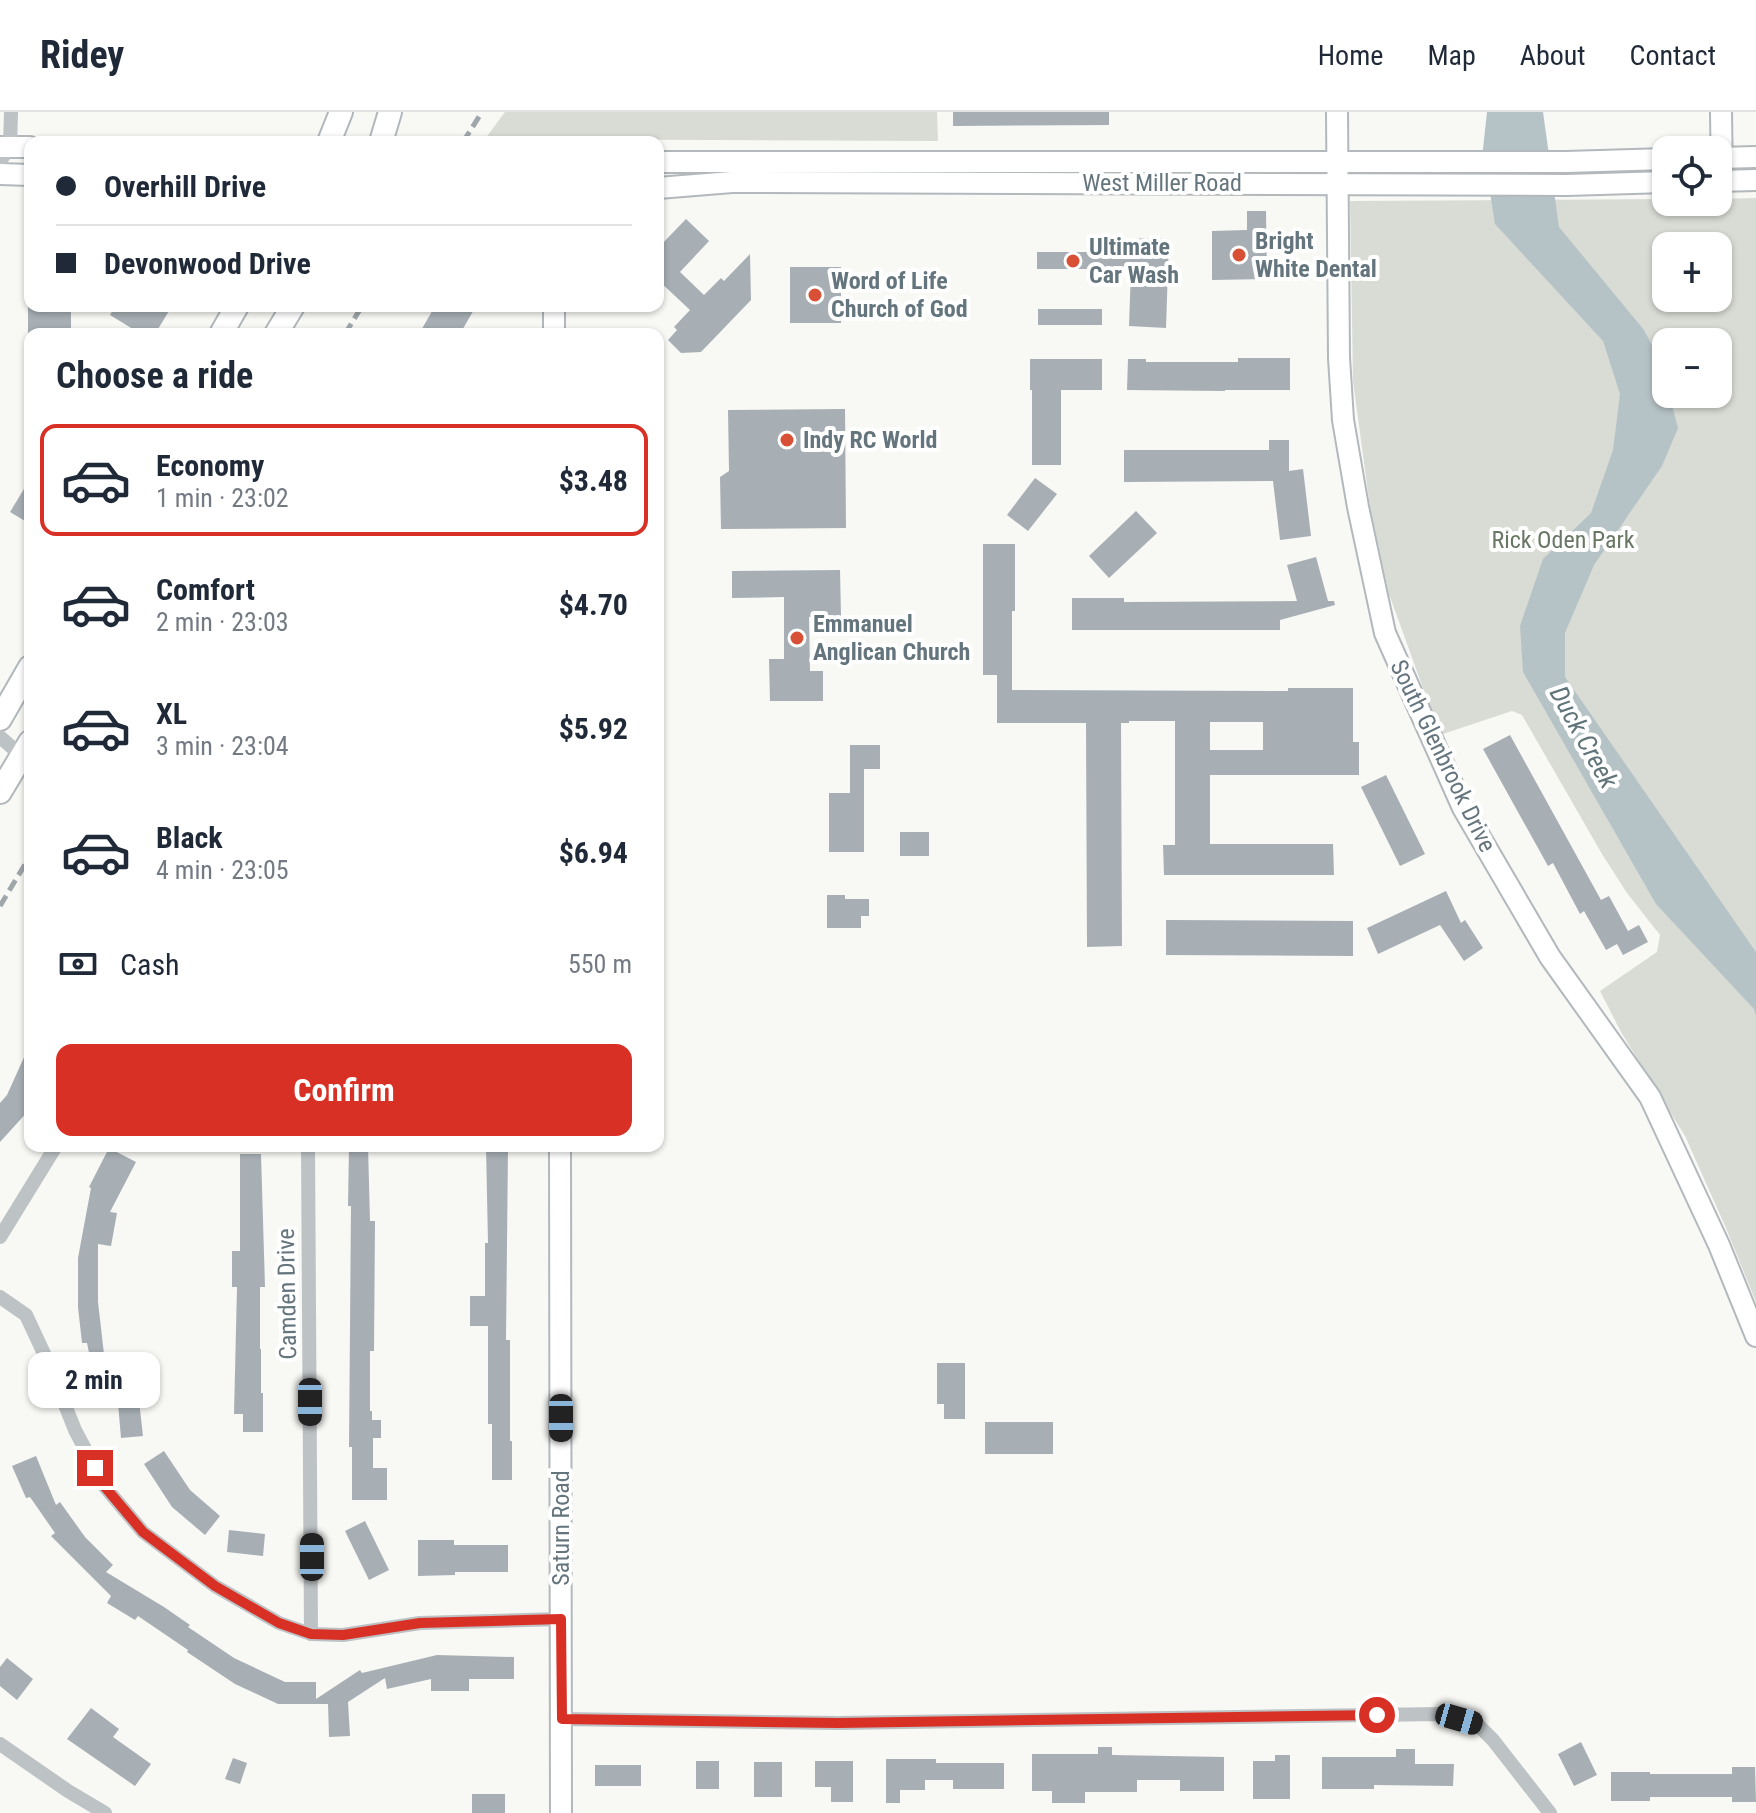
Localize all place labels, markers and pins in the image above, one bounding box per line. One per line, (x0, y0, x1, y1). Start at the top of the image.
place label: Bright White Dental (1255, 227, 1377, 283)
place label: Ultimate Car Wash (1089, 233, 1179, 289)
marker: Bright White Dental (1230, 246, 1248, 264)
marker: Ultimate Car Wash (1064, 252, 1082, 270)
place label: Word of Life Church of God (831, 267, 968, 323)
marker: Word of Life Church of God (806, 286, 824, 304)
place label: Indy RC World (803, 426, 937, 454)
marker: Indy RC World (778, 431, 796, 449)
place label: Emmanuel Anglican Church (813, 610, 970, 666)
marker: Emmanuel Anglican Church (788, 629, 806, 647)

